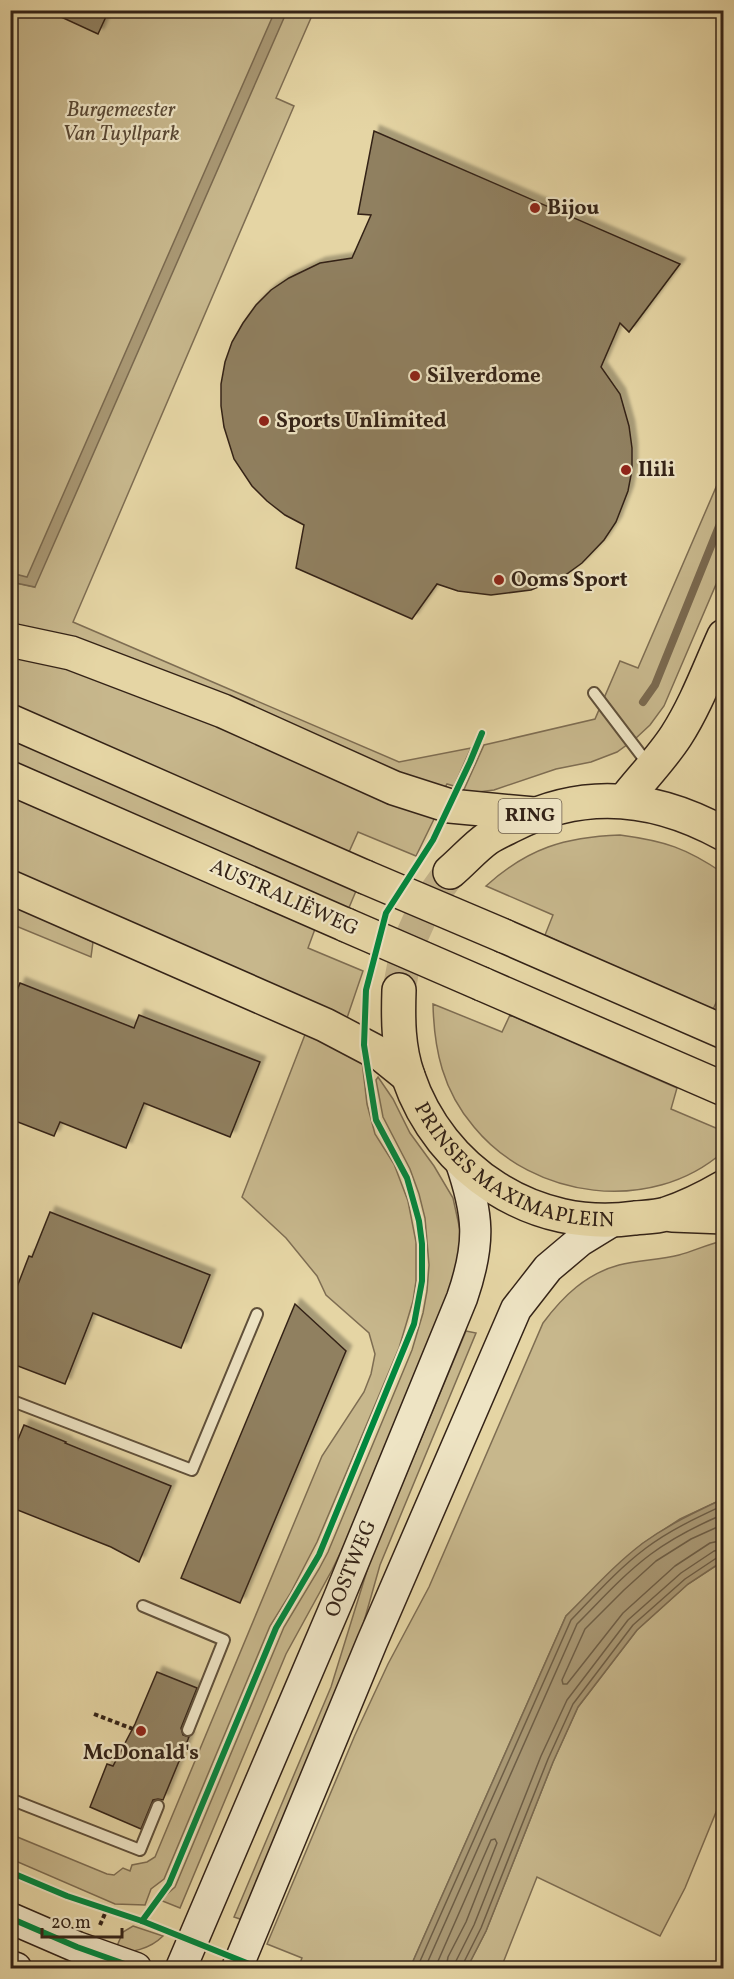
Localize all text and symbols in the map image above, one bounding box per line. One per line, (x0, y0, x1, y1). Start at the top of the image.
park label: Burgemeester Van Tuyllpark (63, 96, 180, 149)
place label: Bijou (547, 194, 599, 223)
marker: Bijou (528, 201, 542, 215)
place label: Silverdome (427, 362, 541, 391)
marker: Silverdome (408, 369, 422, 383)
place label: Sports Unlimited (276, 407, 447, 436)
marker: Sports Unlimited (257, 414, 271, 428)
place label: Ilili (638, 456, 675, 485)
marker: Ilili (619, 463, 633, 477)
place label: Ooms Sport (511, 566, 628, 595)
marker: Ooms Sport (492, 573, 506, 587)
road number: RING (498, 799, 562, 833)
street label: AUSTRALIËWEG (205, 852, 363, 944)
street label: PRINSES MAXIMAPLEIN (407, 1097, 614, 1235)
street label: OOSTWEG (318, 1516, 384, 1622)
marker: McDonald's (134, 1724, 148, 1738)
place label: McDonald's (83, 1739, 199, 1768)
scale bar (42, 1901, 122, 1939)
text: 20 m (51, 1911, 91, 1936)

